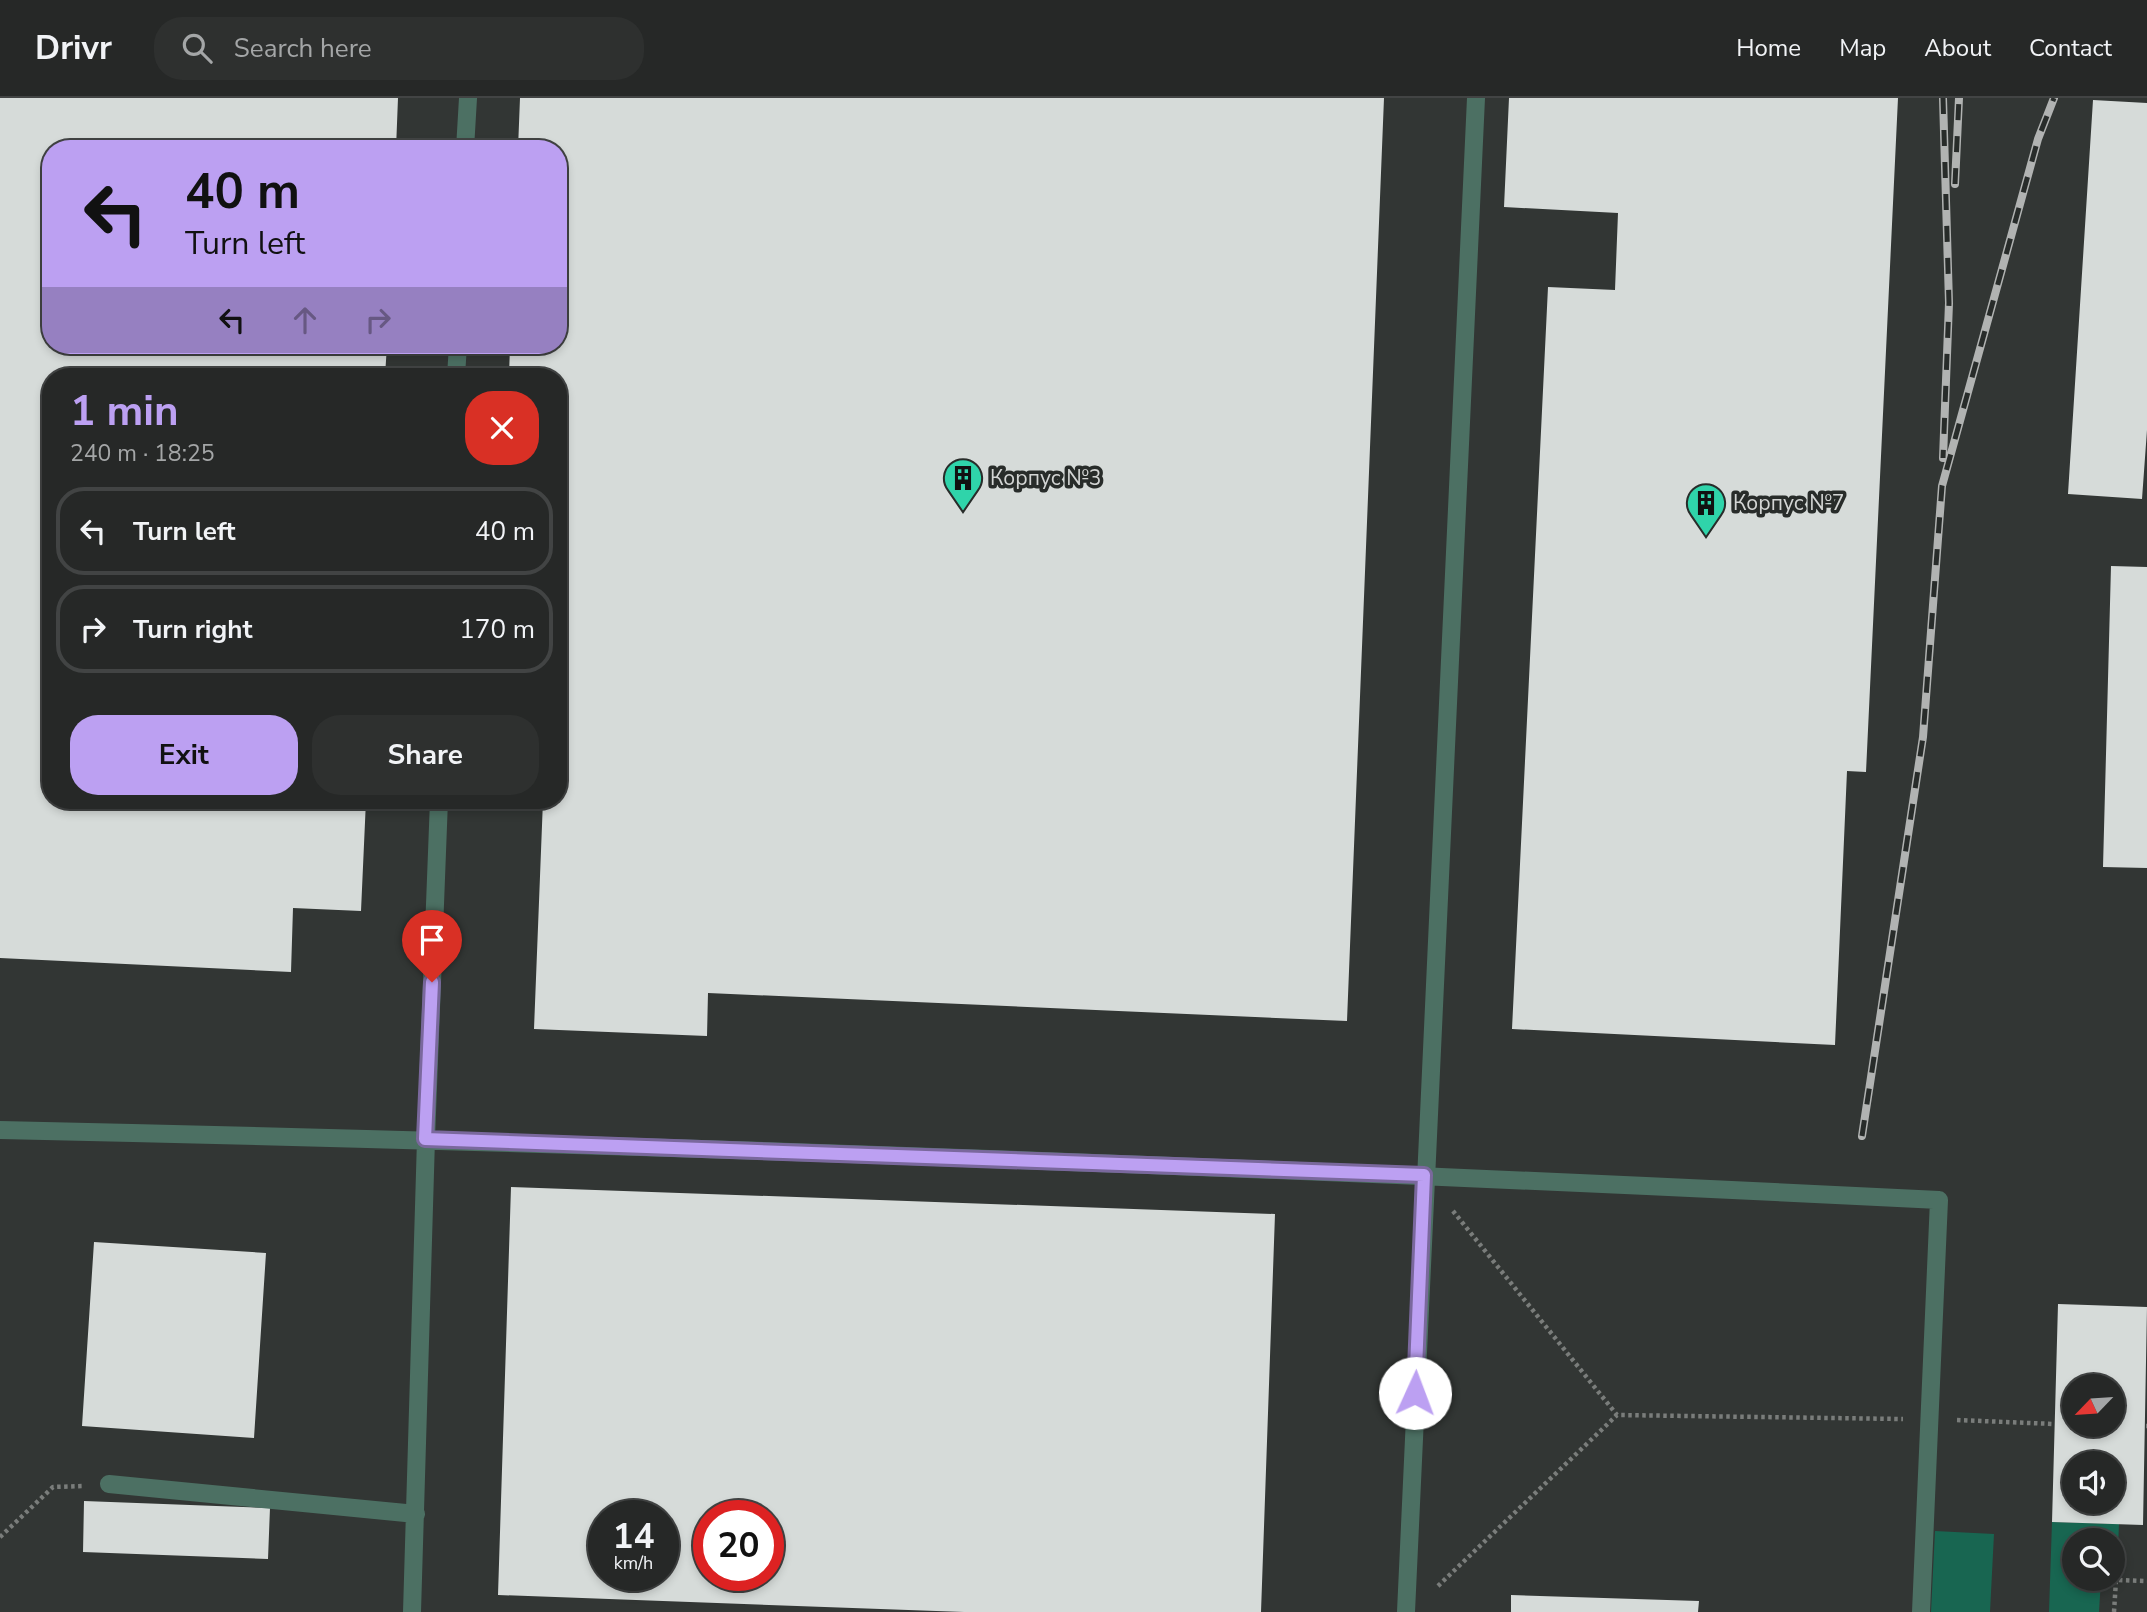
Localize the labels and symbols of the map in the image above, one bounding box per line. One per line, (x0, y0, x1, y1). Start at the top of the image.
building icon: Корпус №3 (942, 457, 984, 512)
place label: Корпус №3 (990, 464, 1101, 492)
building icon: Корпус №7 (1685, 482, 1727, 537)
place label: Корпус №7 (1733, 489, 1844, 517)
pin (402, 910, 462, 982)
position arrow (1378, 1356, 1452, 1430)
north arrow (2062, 1374, 2124, 1437)
speed limit sign: 20 (693, 1500, 784, 1591)

